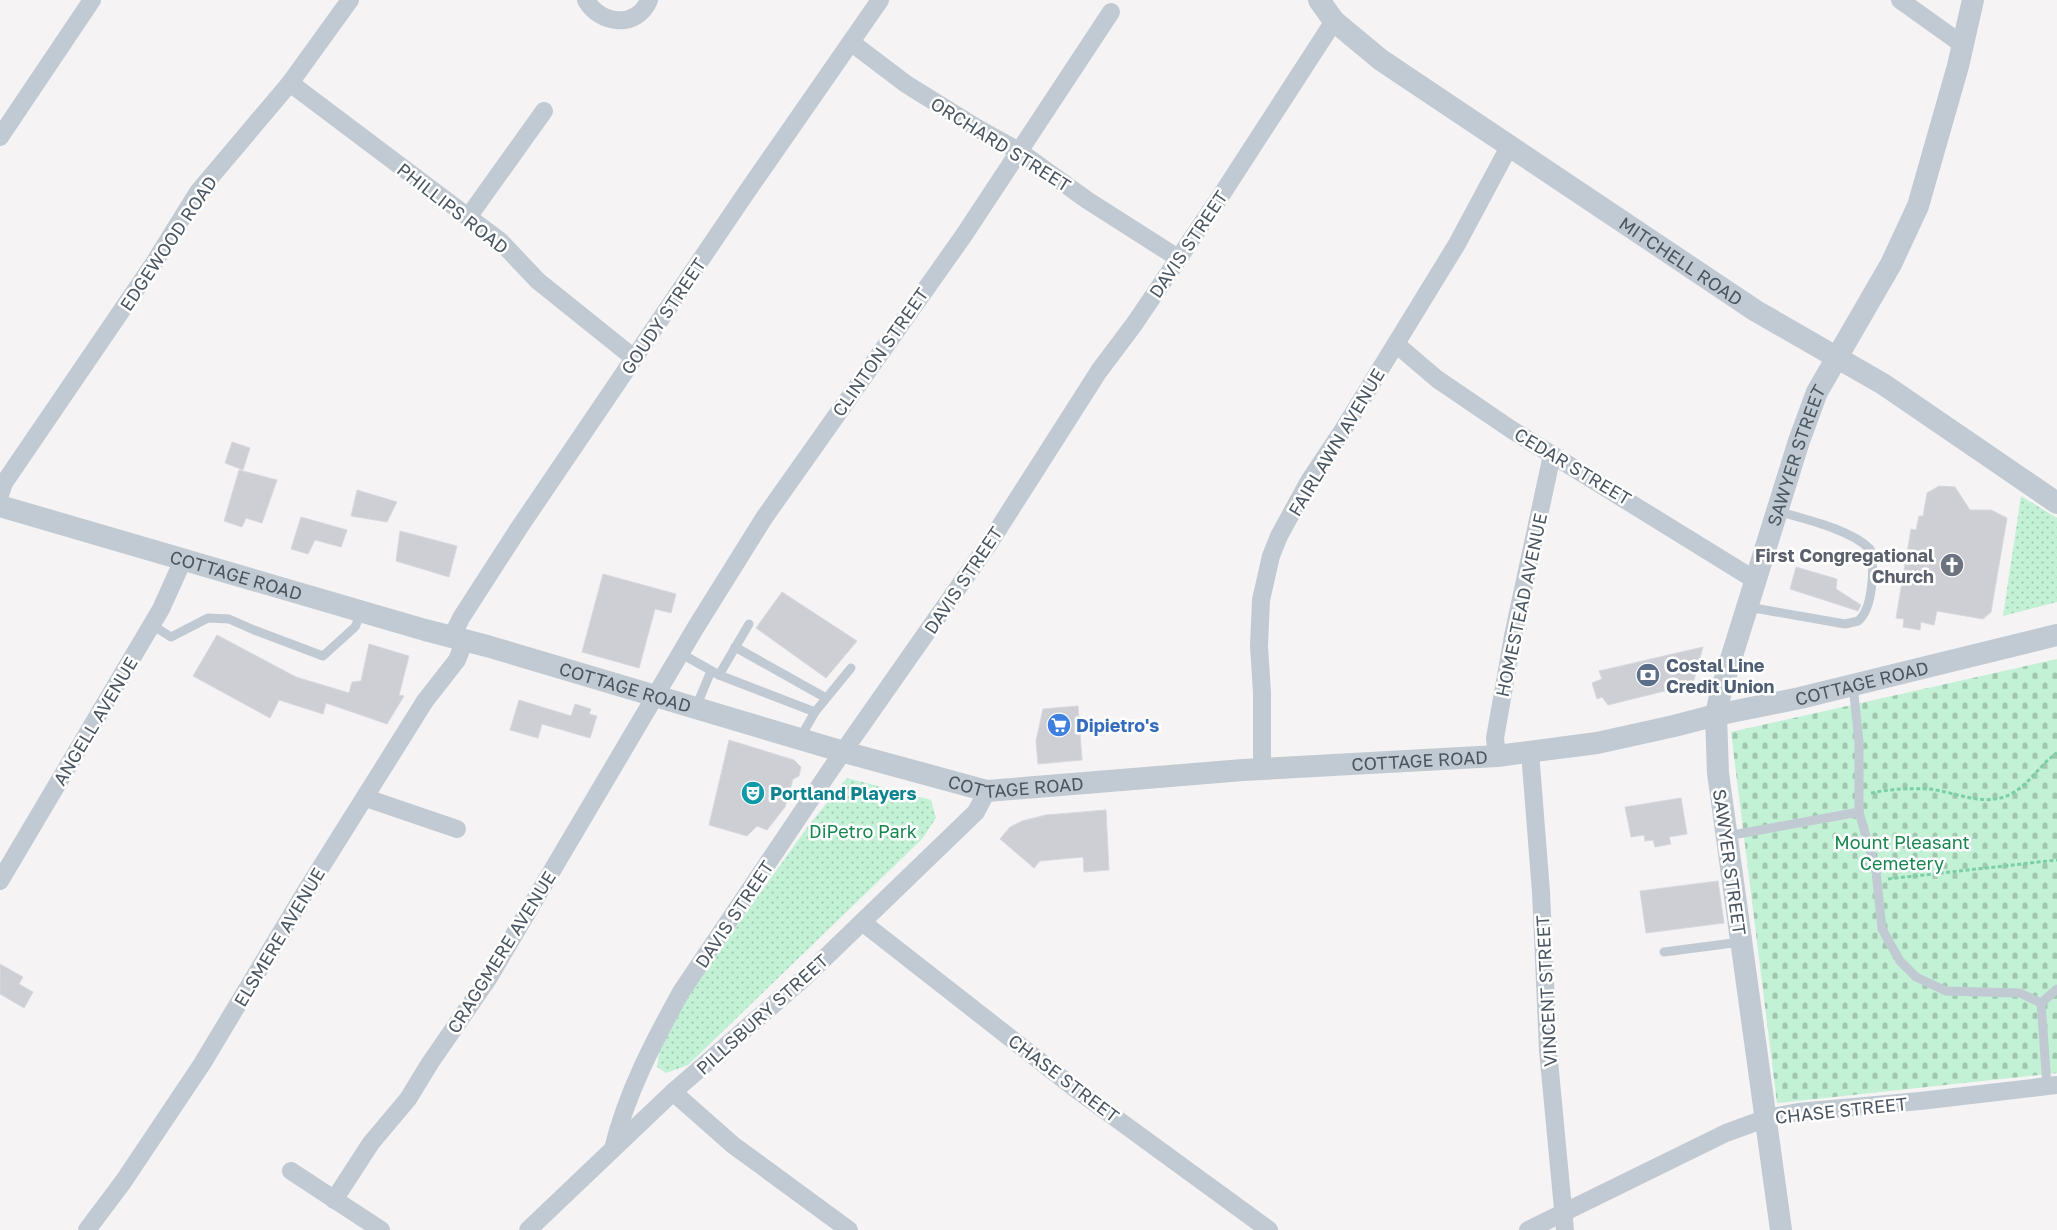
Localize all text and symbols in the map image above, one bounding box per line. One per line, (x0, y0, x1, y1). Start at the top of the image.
street label: ORCHARD STREET (927, 92, 1075, 196)
street label: PHILLIPS ROAD (393, 158, 513, 258)
street label: EDGEWOOD ROAD (115, 171, 221, 315)
street label: DAVIS STREET (1144, 186, 1232, 302)
street label: MITCHELL ROAD (1615, 212, 1747, 310)
street label: GOUDY STREET (616, 254, 710, 378)
street label: CLINTON STREET (827, 283, 933, 421)
street label: FAIRLAWN AVENUE (1283, 364, 1389, 520)
street label: SAWYER STREET (1762, 381, 1830, 529)
street label: CEDAR STREET (1511, 422, 1635, 510)
street label: HOMESTEAD AVENUE (1491, 511, 1551, 699)
street label: DAVIS STREET (919, 522, 1007, 638)
place label: First Congregational Church (1755, 544, 1934, 587)
street label: COTTAGE ROAD (167, 545, 305, 605)
church icon: First Congregational Church (1939, 552, 1965, 578)
street label: ANGELL AVENUE (48, 653, 142, 789)
place label: Costal Line Credit Union (1666, 654, 1775, 697)
street label: COTTAGE ROAD (1793, 656, 1931, 710)
street label: COTTAGE ROAD (557, 657, 694, 717)
bank icon: Costal Line Credit Union (1635, 662, 1661, 688)
supermarket icon: Dipietro's (1046, 712, 1072, 738)
place label: Dipietro's (1076, 714, 1159, 736)
street label: COTTAGE ROAD (1351, 746, 1488, 775)
street label: COTTAGE ROAD (946, 770, 1085, 802)
theatre icon: Portland Players (740, 780, 766, 806)
place label: Portland Players (770, 782, 917, 804)
street label: SAWYER STREET (1709, 788, 1751, 936)
park label: DiPetro Park (809, 820, 917, 842)
park label: Mount Pleasant Cemetery (1834, 831, 1970, 874)
street label: DAVIS STREET (690, 856, 778, 972)
street label: ELSMERE AVENUE (229, 864, 329, 1010)
street label: CRAGGMERE AVENUE (442, 867, 560, 1037)
street label: VINCENT STREET (1531, 915, 1561, 1067)
street label: PILLSBURY STREET (691, 949, 833, 1079)
street label: CHASE STREET (1004, 1029, 1124, 1127)
street label: CHASE STREET (1774, 1092, 1908, 1128)

